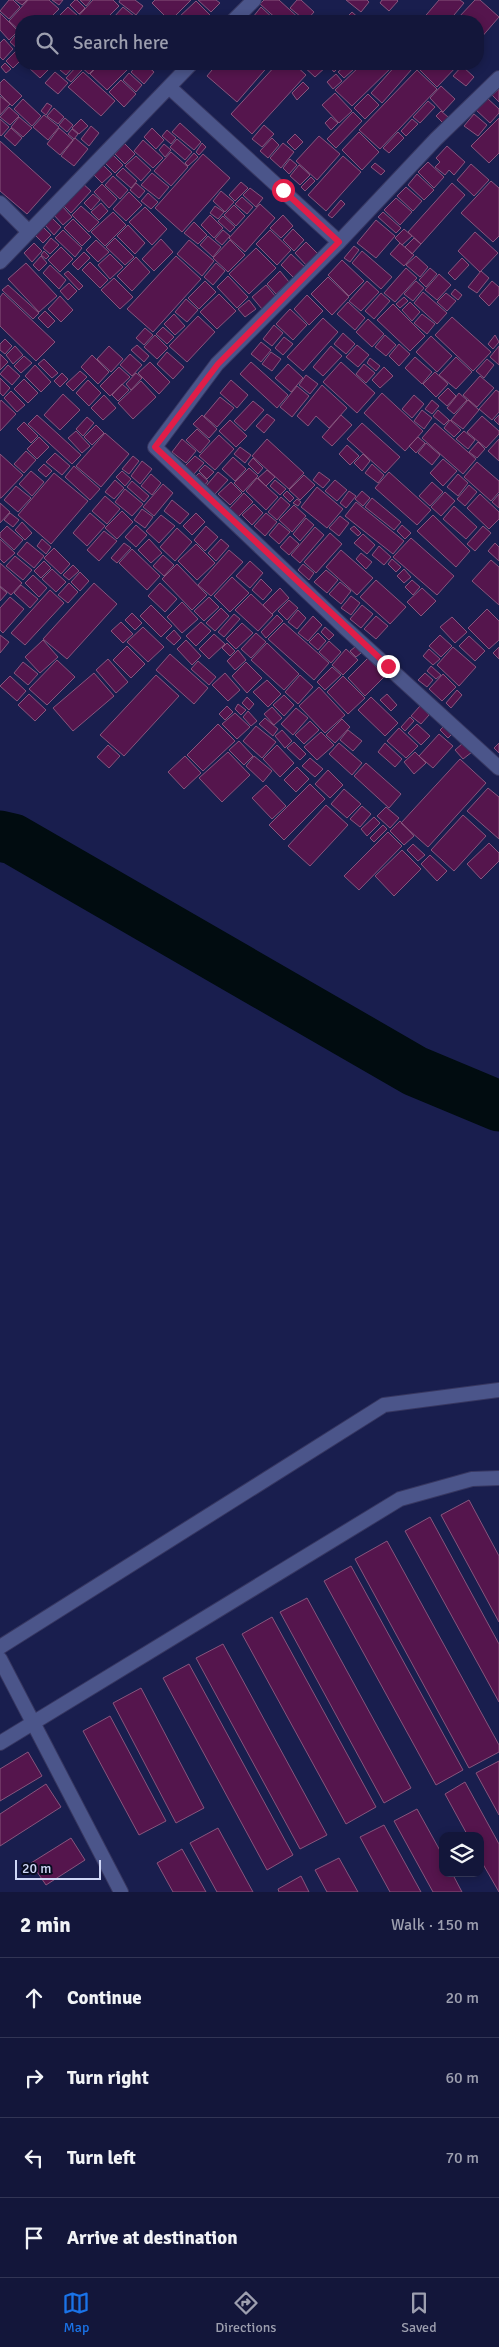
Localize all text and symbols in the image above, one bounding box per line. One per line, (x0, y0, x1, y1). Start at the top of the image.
search box (15, 15, 484, 70)
icon: search (33, 29, 61, 57)
text: Search here (73, 31, 169, 55)
route start (272, 179, 295, 202)
route end (377, 655, 400, 678)
map controls (439, 1832, 484, 1877)
button: layers (439, 1832, 484, 1877)
scale bar (15, 1857, 101, 1880)
text: 20 m (22, 1860, 51, 1877)
text: 2 min (20, 1912, 71, 1938)
text: Walk · 150 m (391, 1915, 479, 1935)
icon: ahead (20, 1984, 48, 2012)
text: Continue (67, 1986, 142, 2010)
text: 20 m (445, 1988, 479, 2008)
icon: right (20, 2064, 48, 2092)
text: Turn right (67, 2066, 149, 2090)
text: 60 m (445, 2068, 479, 2088)
icon: left (20, 2144, 48, 2172)
text: Turn left (67, 2146, 136, 2170)
text: 70 m (445, 2148, 479, 2168)
icon: arrive (20, 2224, 48, 2252)
text: Arrive at destination (67, 2226, 238, 2250)
tab: Map (62, 2289, 90, 2336)
tab: Directions (215, 2289, 276, 2336)
tab: Saved (401, 2289, 437, 2336)

